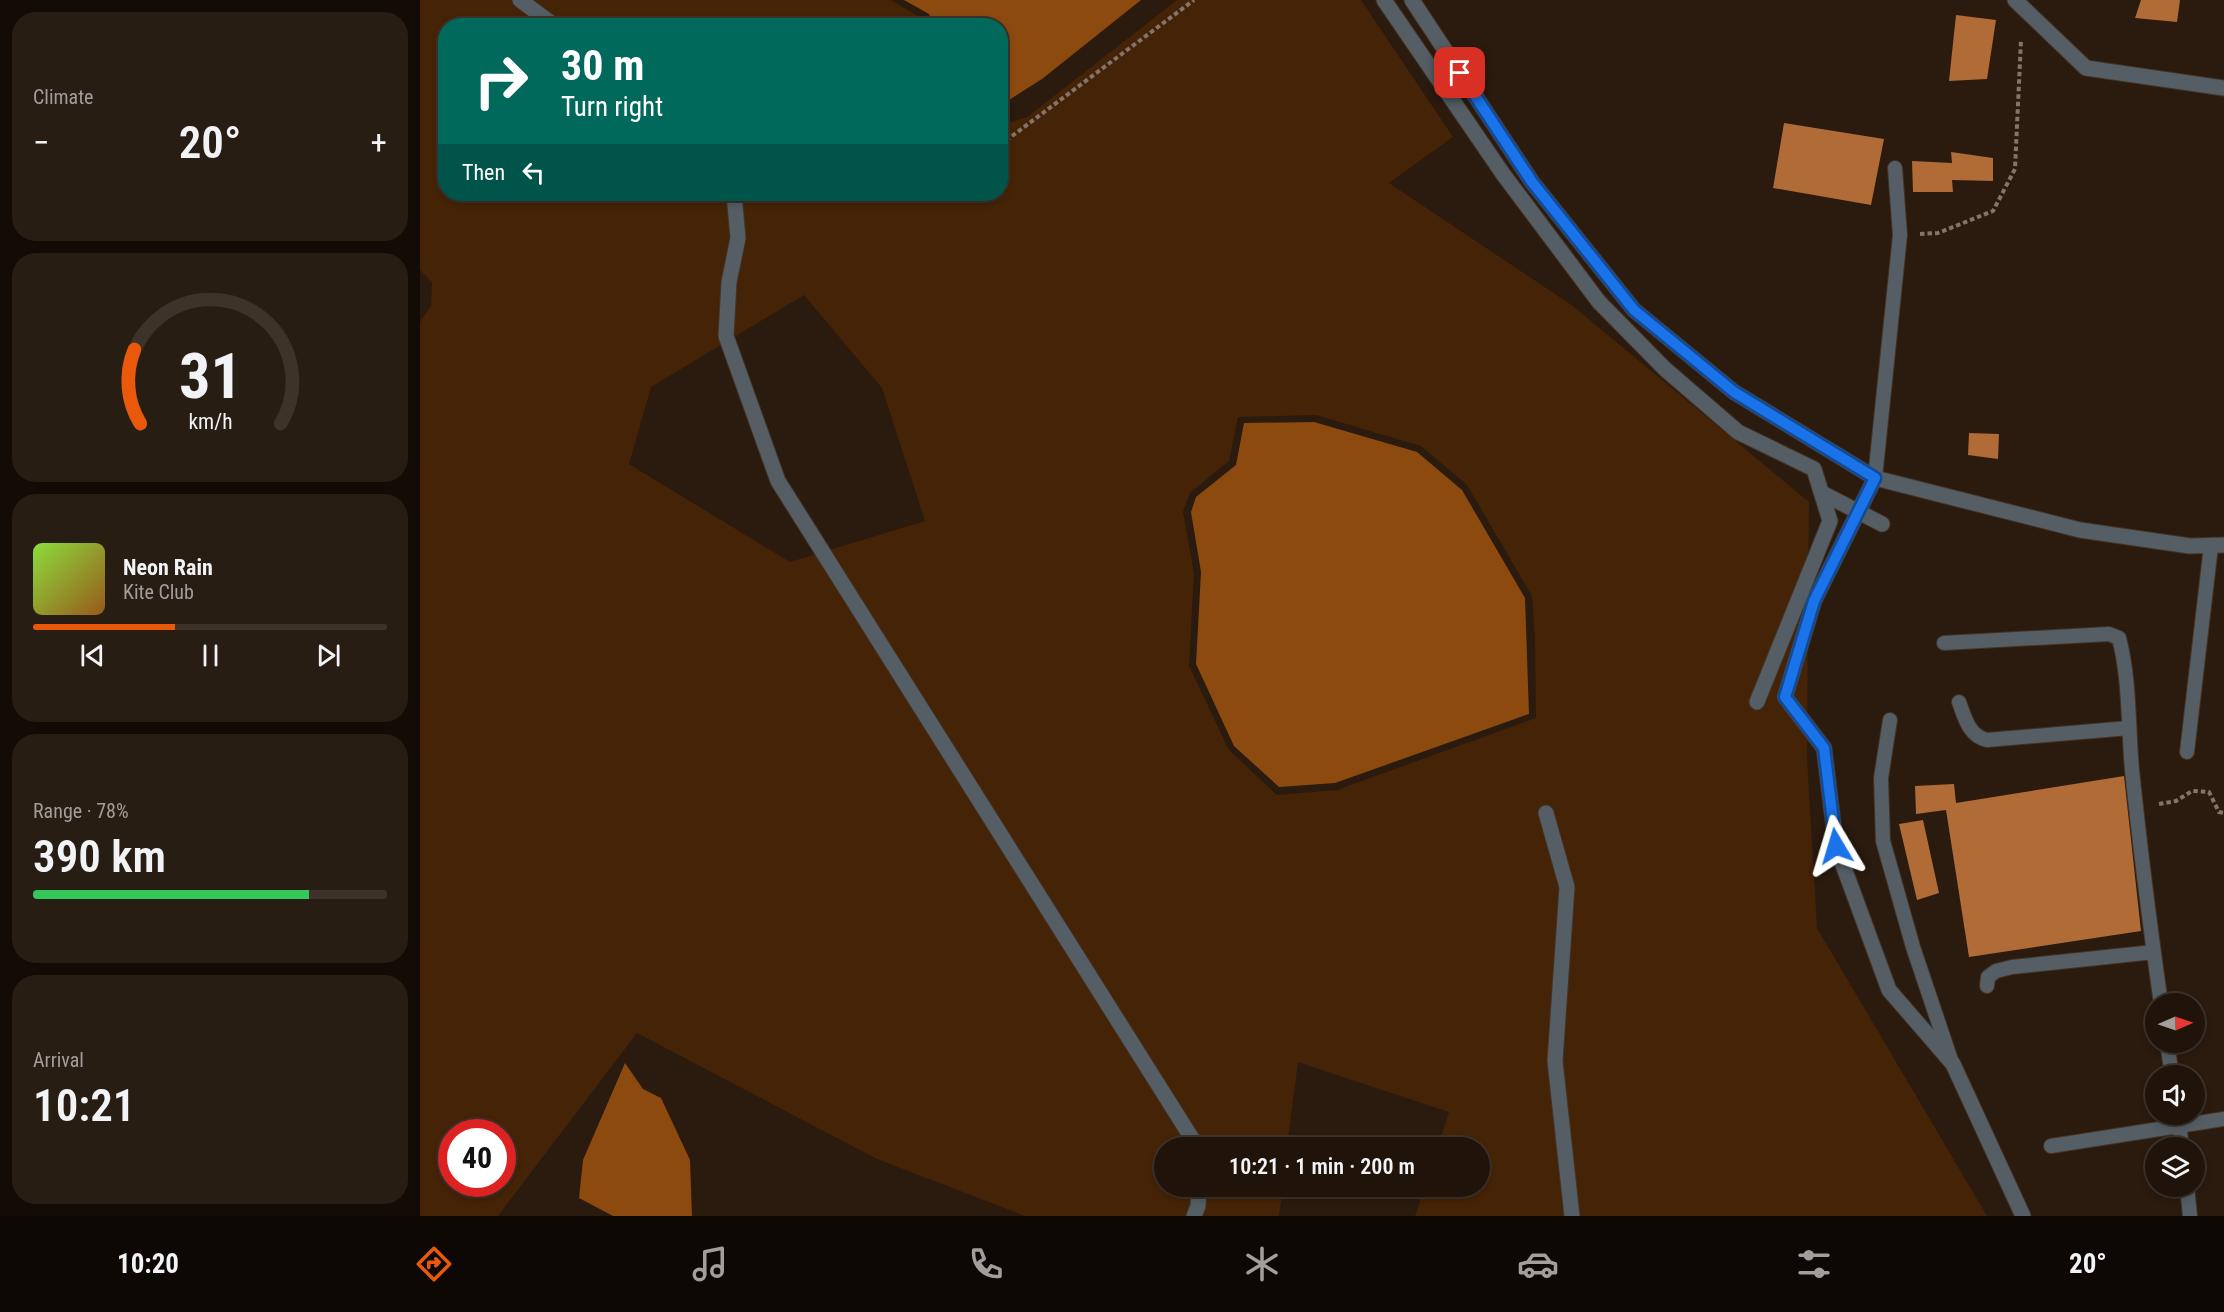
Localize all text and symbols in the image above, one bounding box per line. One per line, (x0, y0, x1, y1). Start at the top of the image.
text: 30 m (561, 41, 644, 90)
icon: right (462, 42, 540, 120)
pin (1434, 47, 1485, 98)
icon: arrive (1443, 56, 1476, 89)
text: Climate (33, 85, 93, 109)
text: Turn right (561, 91, 663, 123)
text: 20° (179, 116, 241, 169)
text: − (33, 123, 50, 162)
text: + (371, 123, 387, 162)
icon: left (517, 156, 550, 189)
text: Then (462, 160, 505, 185)
text: 31 (178, 340, 242, 413)
text: km/h (188, 410, 232, 435)
text: Neon Rain (123, 555, 213, 580)
text: Kite Club (123, 580, 194, 604)
icon: previous (76, 639, 109, 672)
icon: pause (194, 639, 227, 672)
icon: next (312, 639, 345, 672)
text: Range · 78% (33, 799, 129, 823)
position arrow (1804, 814, 1868, 878)
text: 390 km (33, 830, 166, 883)
north arrow (2145, 993, 2205, 1053)
map controls (2145, 993, 2205, 1197)
text: Arrival (33, 1048, 84, 1072)
button: sound (2145, 1065, 2205, 1125)
text: 10:21 (33, 1079, 135, 1132)
speed limit sign: 40 (438, 1119, 516, 1197)
button: layers (2145, 1137, 2205, 1197)
text: 10:21 · 1 min · 200 m (1229, 1154, 1415, 1179)
icon: directions (413, 1243, 455, 1285)
icon: music (689, 1243, 731, 1285)
icon: phone (965, 1243, 1007, 1285)
icon: climate (1241, 1243, 1283, 1285)
icon: car (1517, 1243, 1559, 1285)
icon: filters (1793, 1243, 1835, 1285)
text: 10:20 (117, 1248, 179, 1280)
text: 20° (2069, 1248, 2107, 1280)

